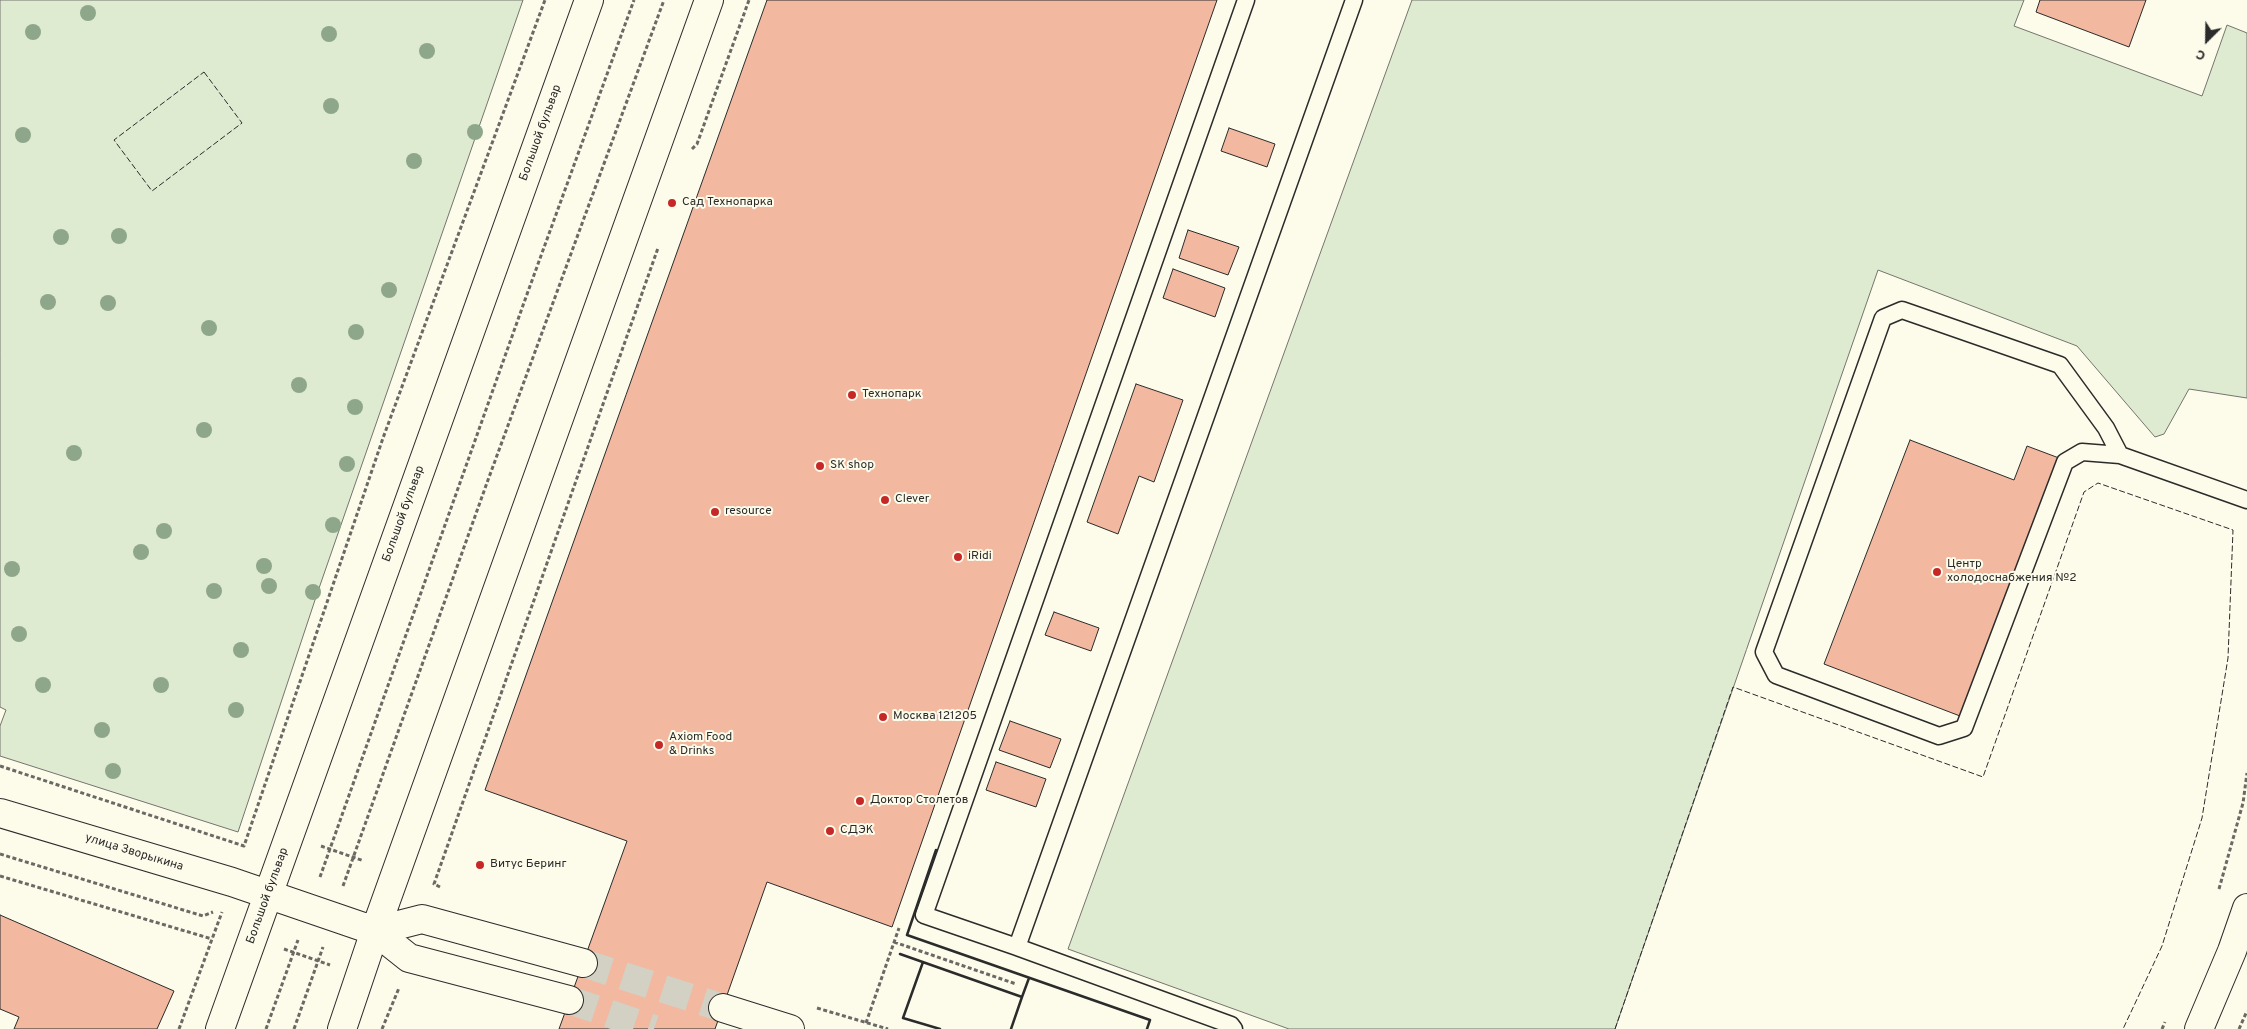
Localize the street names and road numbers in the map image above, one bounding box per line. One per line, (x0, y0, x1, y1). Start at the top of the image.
street label: Большой бульвар (517, 83, 565, 183)
street label: Большой бульвар (380, 464, 428, 564)
street label: улица Зворыкина (83, 831, 185, 875)
street label: Большой бульвар (244, 846, 292, 946)

